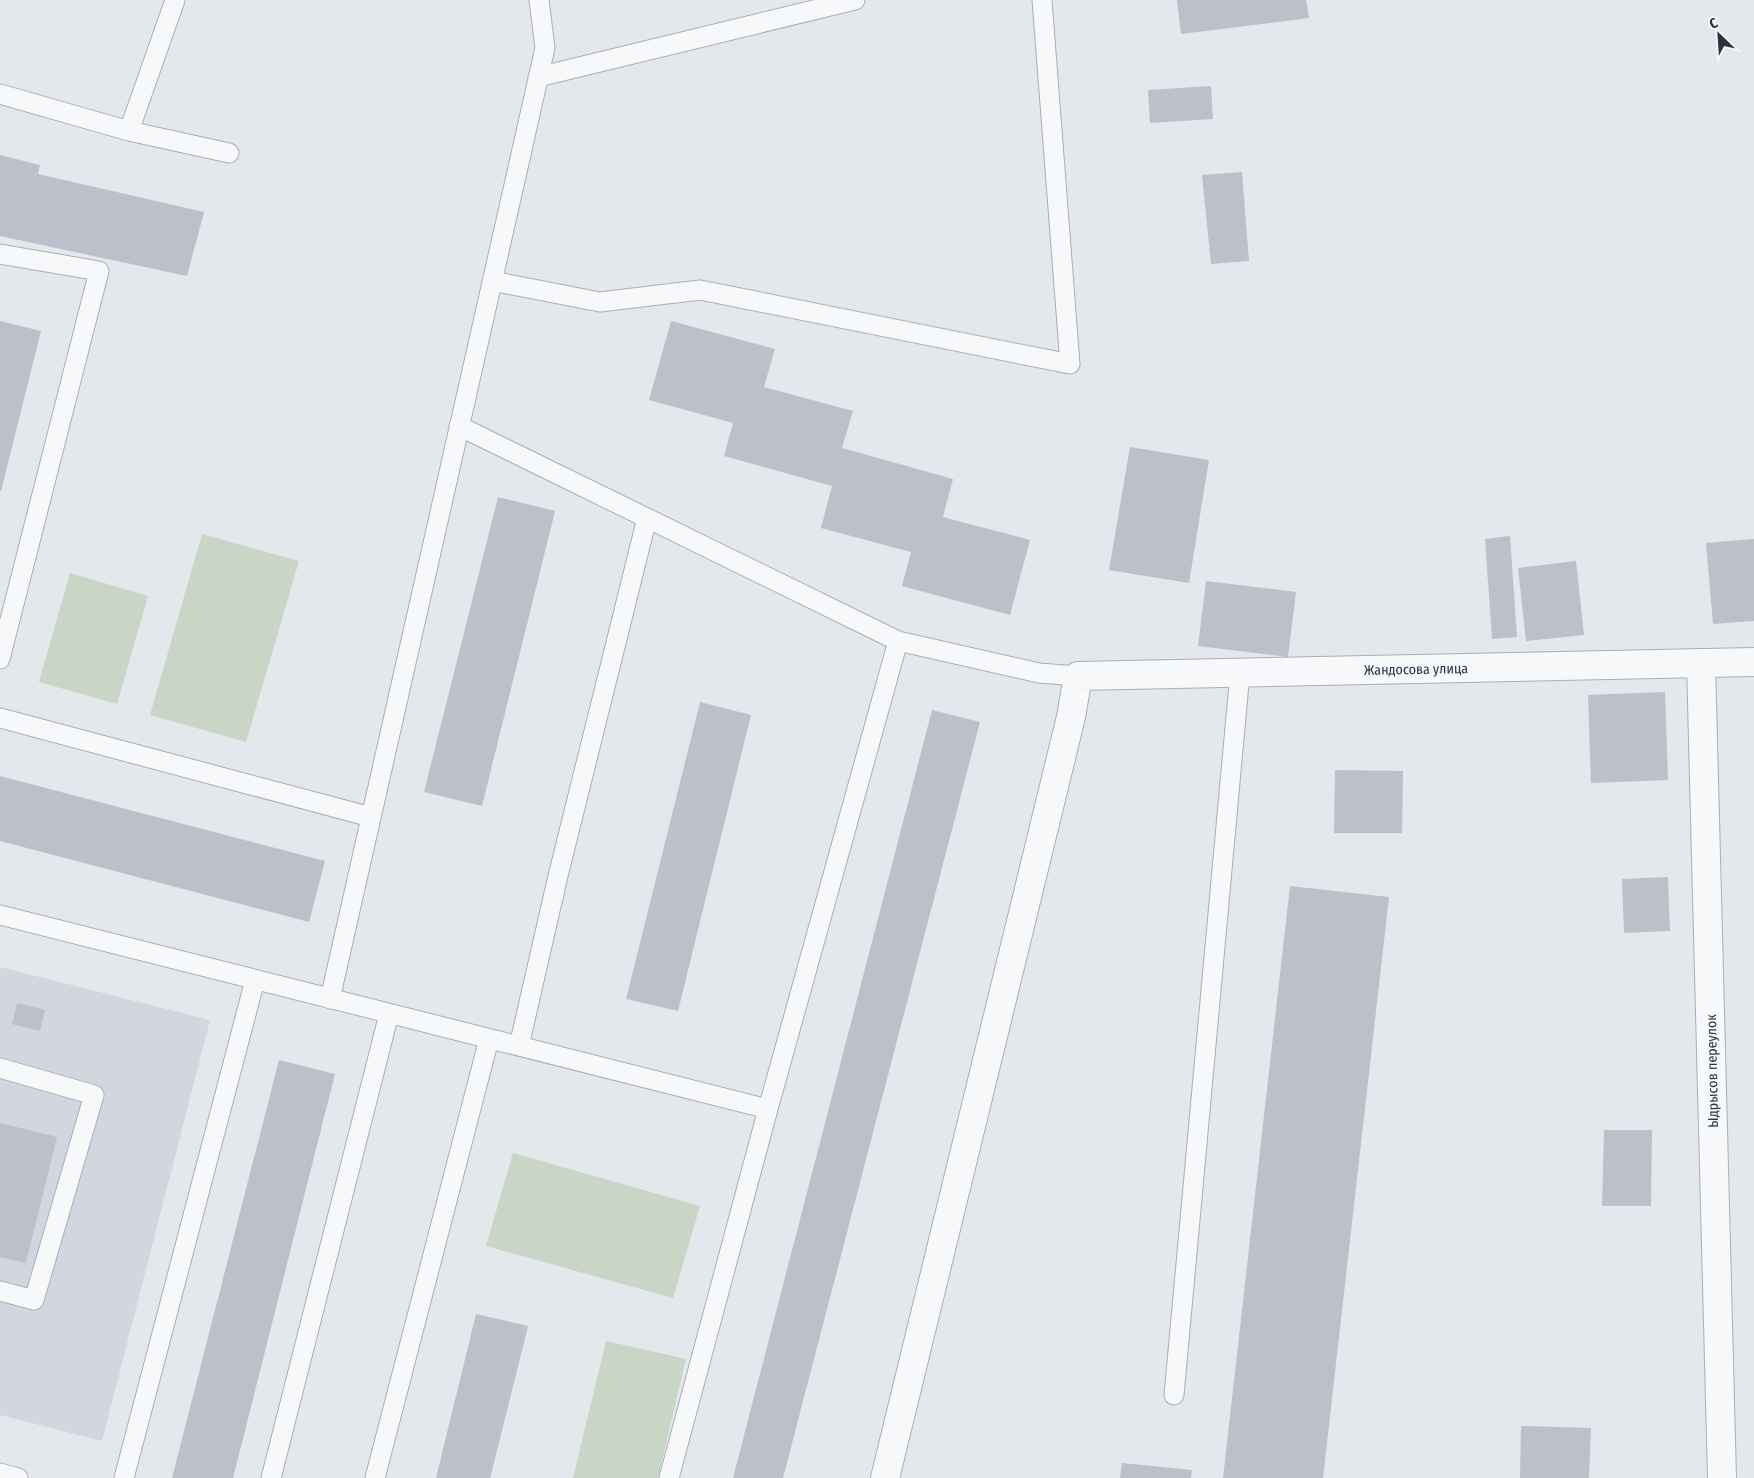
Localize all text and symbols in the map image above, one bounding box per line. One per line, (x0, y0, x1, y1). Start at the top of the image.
north arrow (1694, 10, 1744, 60)
text: С (1707, 14, 1721, 33)
street label: Жандосова улица (1364, 660, 1468, 679)
street label: Ыдрысов переулок (1703, 1014, 1722, 1128)

